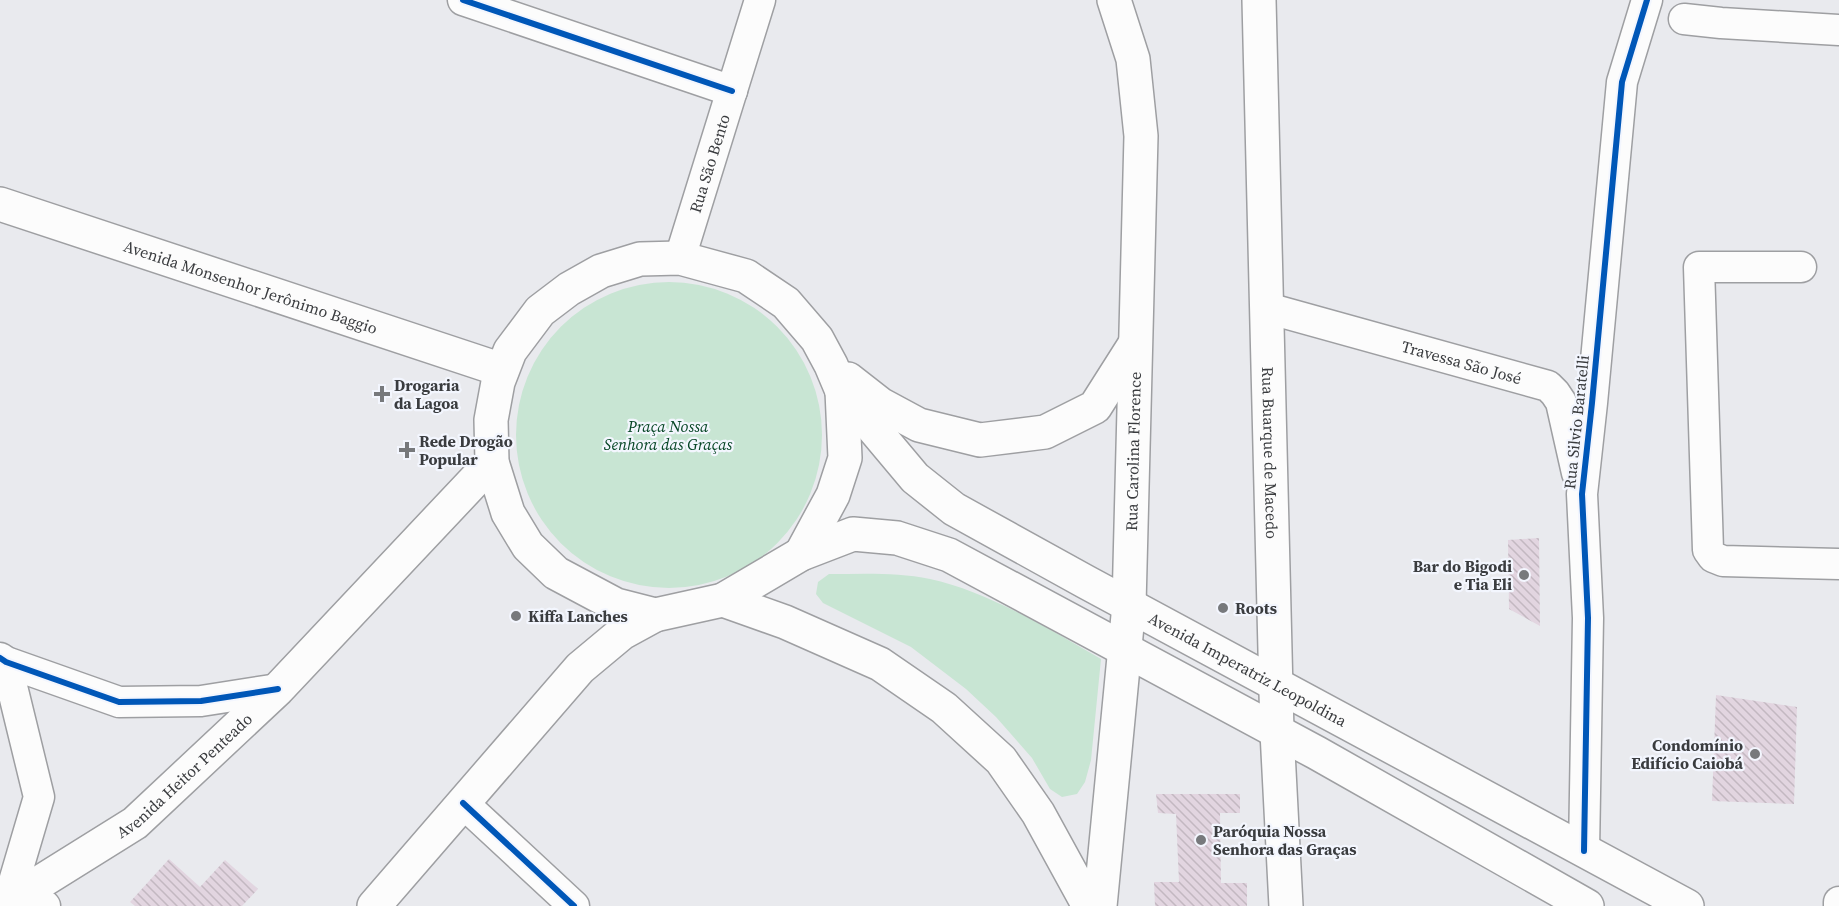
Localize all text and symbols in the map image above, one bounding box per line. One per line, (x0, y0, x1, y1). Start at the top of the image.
street label: Rua São Bento (684, 111, 735, 216)
street label: Avenida Monsenhor Jerônimo Baggio (121, 235, 381, 339)
street label: Travessa São José (1399, 335, 1524, 389)
street label: Rua Silvio Baratelli (1558, 354, 1594, 490)
street label: Rua Buarque de Macedo (1257, 366, 1283, 539)
street label: Rua Carolina Florence (1120, 372, 1146, 531)
place label: Drogaria da Lagoa (394, 374, 460, 414)
marker: Drogaria da Lagoa (375, 387, 389, 401)
park label: Praça Nossa Senhora das Graças (604, 415, 733, 455)
place label: Rede Drogão Popular (419, 430, 513, 470)
marker: Rede Drogão Popular (400, 443, 414, 457)
place label: Bar do Bigodi e Tia Eli (1413, 555, 1512, 595)
marker: Bar do Bigodi e Tia Eli (1517, 568, 1531, 582)
place label: Roots (1235, 597, 1277, 619)
marker: Roots (1216, 601, 1230, 615)
place label: Kiffa Lanches (528, 605, 628, 627)
street label: Avenida Imperatriz Leopoldina (1145, 607, 1351, 732)
marker: Kiffa Lanches (509, 609, 523, 623)
street label: Avenida Heitor Penteado (112, 708, 257, 843)
place label: Condomínio Edifício Caiobá (1631, 734, 1743, 774)
marker: Condomínio Edifício Caiobá (1748, 747, 1762, 761)
place label: Paróquia Nossa Senhora das Graças (1213, 820, 1357, 860)
marker: Paróquia Nossa Senhora das Graças (1194, 833, 1208, 847)

